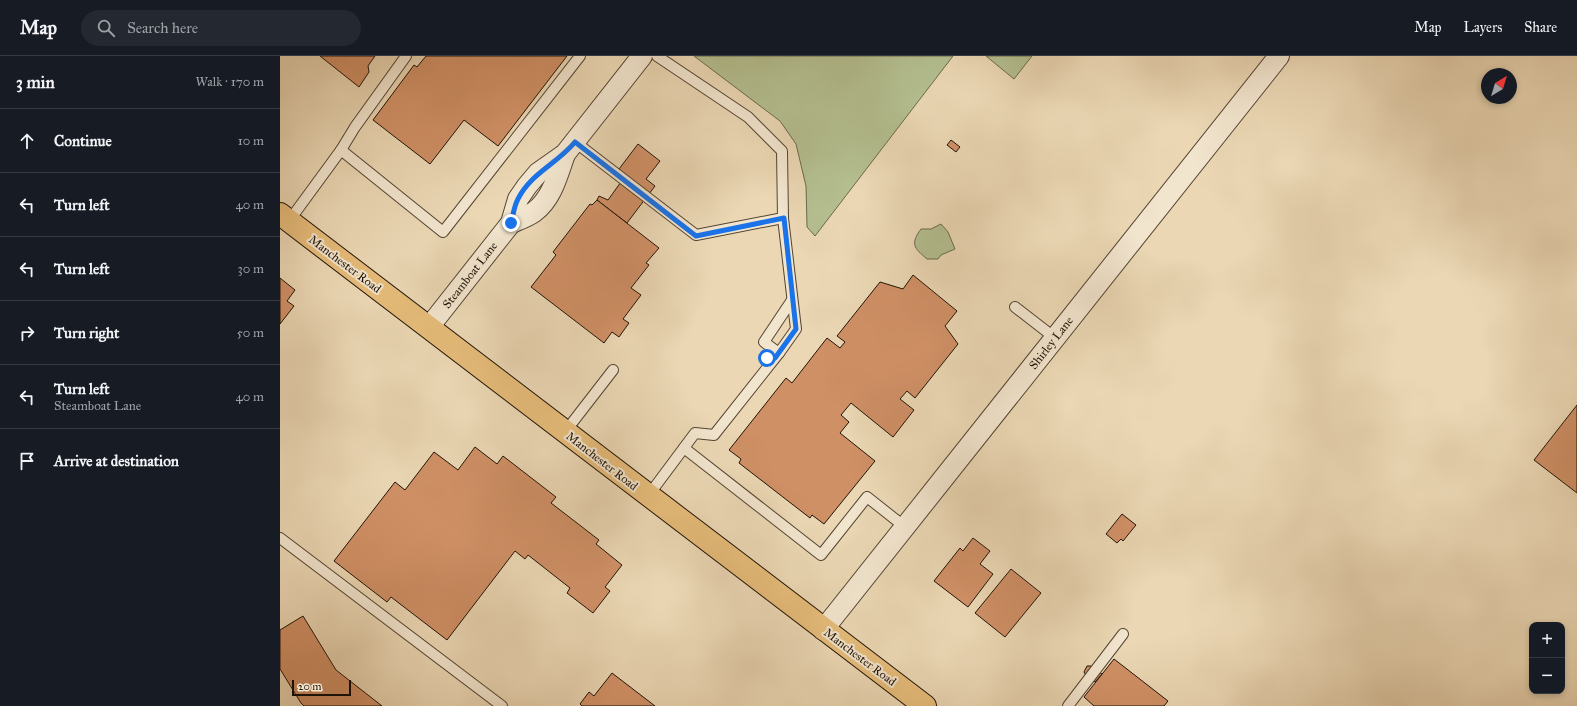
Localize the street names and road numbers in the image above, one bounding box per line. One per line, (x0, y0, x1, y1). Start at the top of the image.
street label: Manchester Road (306, 232, 384, 296)
street label: Steamboat Lane (440, 239, 500, 311)
street label: Shirley Lane (1026, 314, 1076, 372)
street label: Manchester Road (563, 429, 641, 493)
street label: Manchester Road (821, 625, 899, 689)

